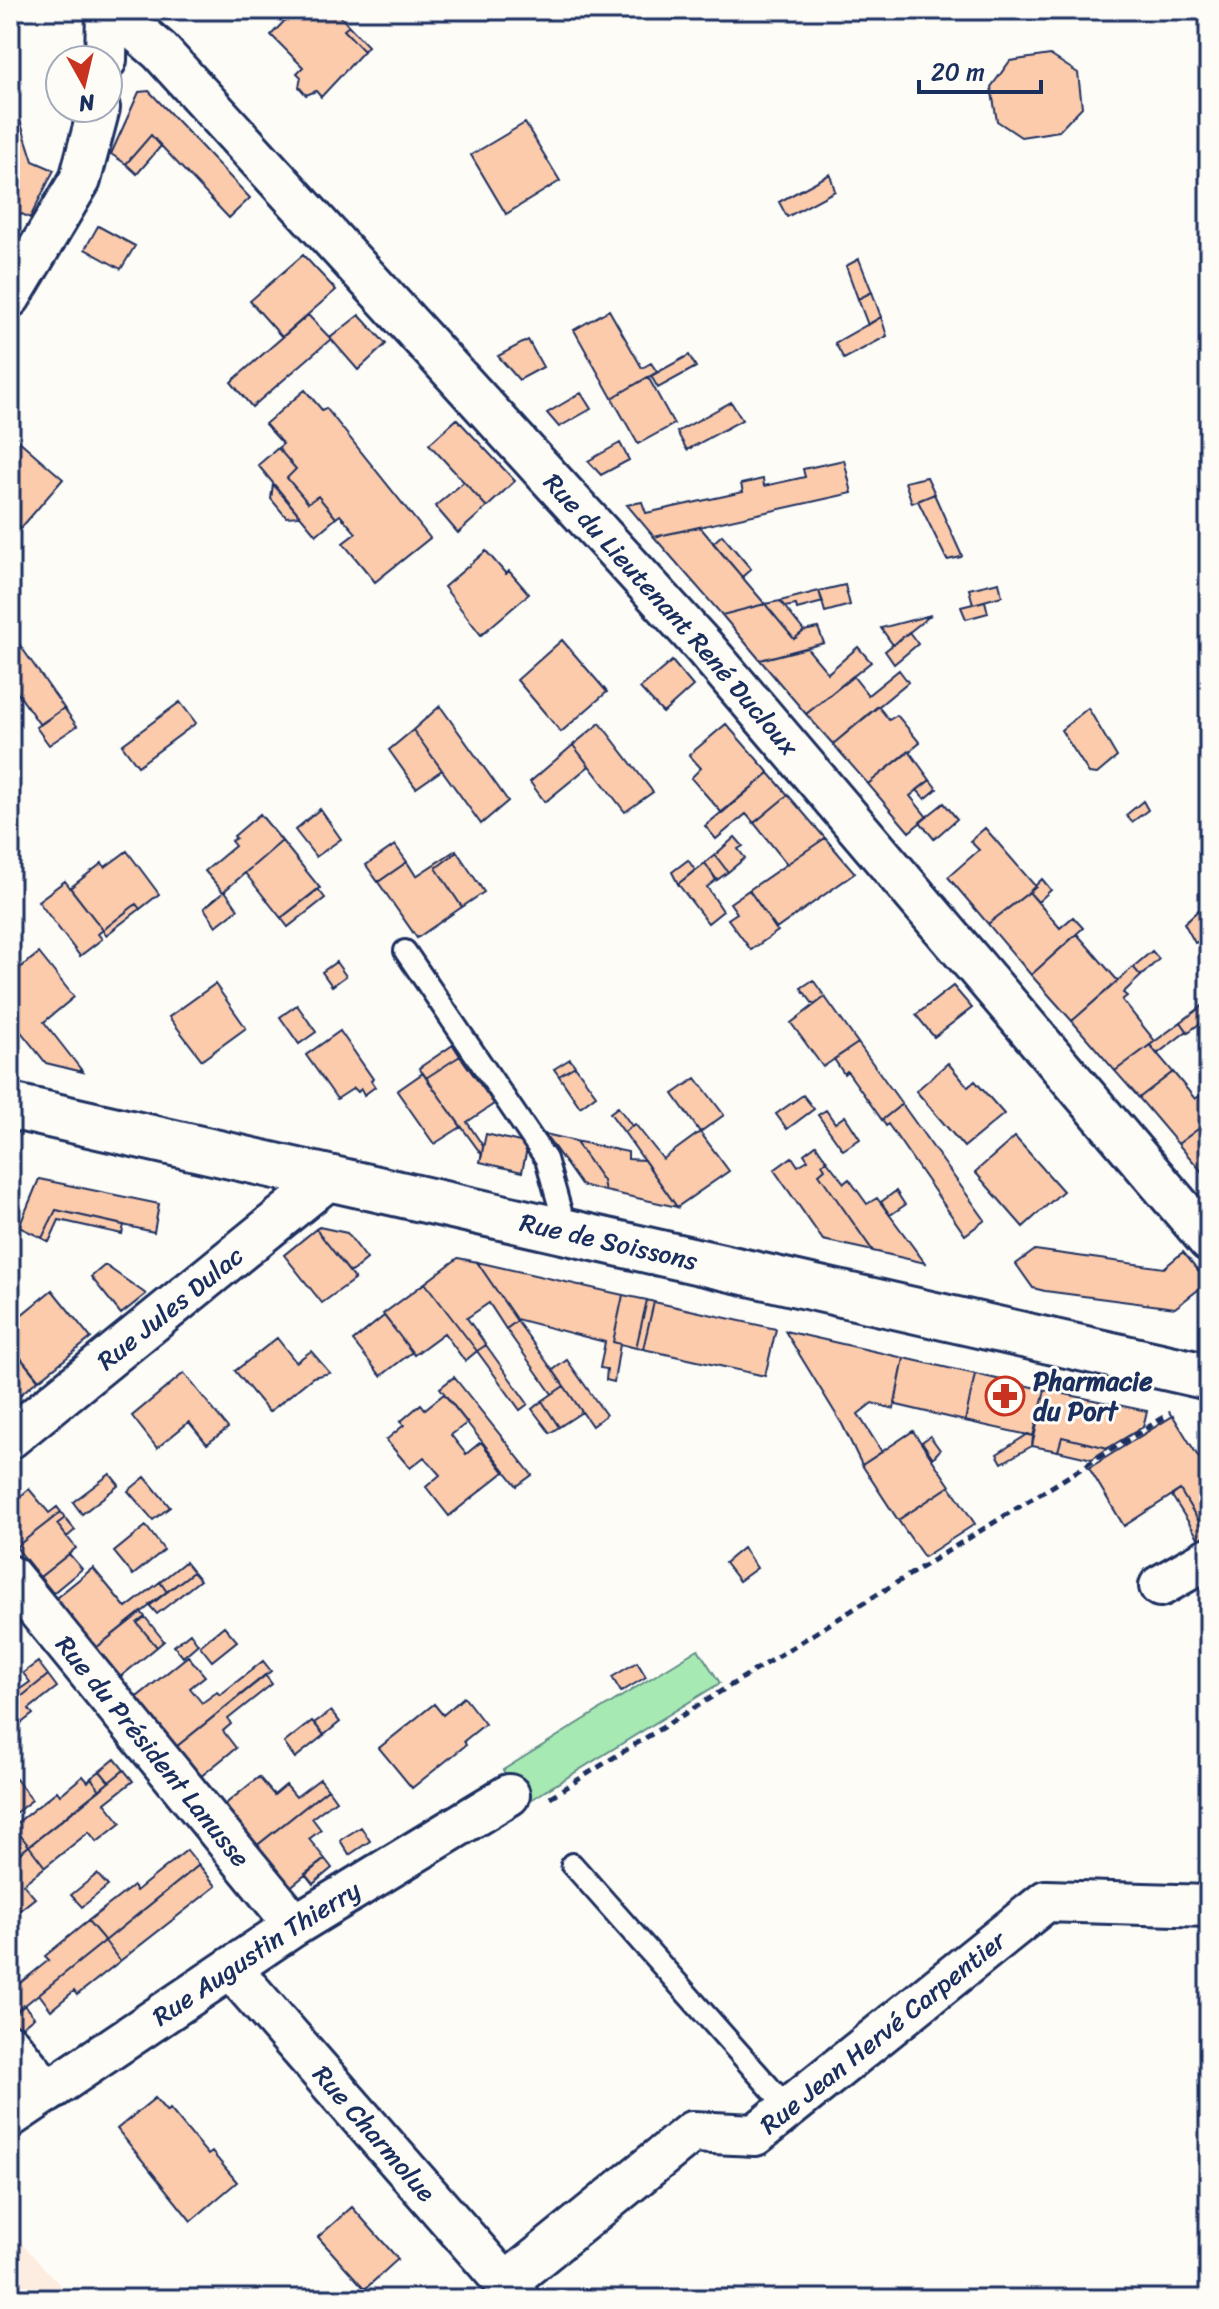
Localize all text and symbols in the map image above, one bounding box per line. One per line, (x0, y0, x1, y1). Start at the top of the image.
north arrow (44, 44, 124, 124)
scale bar (919, 44, 1041, 94)
text: 20 m (931, 51, 985, 93)
text: N (76, 83, 98, 124)
street label: Rue du Lieutenant René Ducloux (532, 462, 811, 767)
street label: Rue de Soissons (515, 1199, 702, 1284)
street label: Rue Jules Dulac (86, 1234, 254, 1382)
place label: Pharmacie du Port (1033, 1358, 1153, 1434)
pharmacy icon: Pharmacie du Port (984, 1375, 1026, 1417)
street label: Rue du Président Lanusse (44, 1624, 262, 1878)
street label: Rue Augustin Thierry (142, 1867, 370, 2038)
street label: Rue Jean Hervé Carpentier (749, 1918, 1018, 2146)
street label: Rue Charmolue (301, 2054, 448, 2213)

